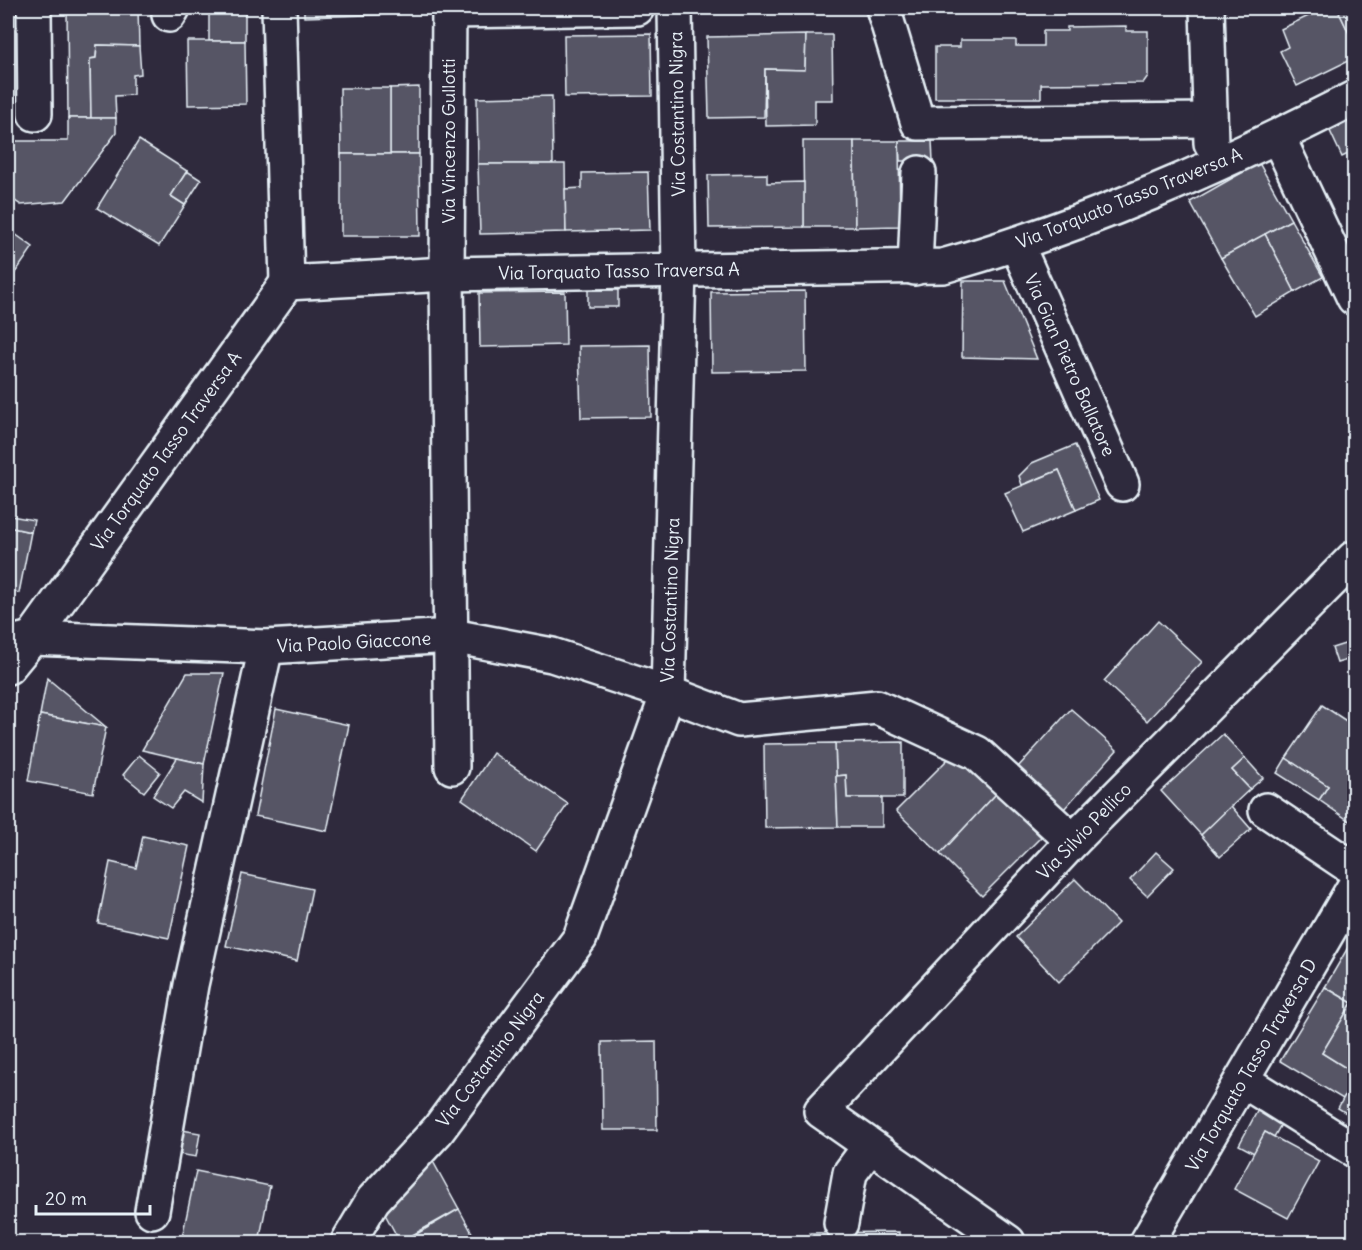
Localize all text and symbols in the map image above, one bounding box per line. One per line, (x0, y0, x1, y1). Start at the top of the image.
street label: Via Costantino Nigra (664, 31, 690, 197)
street label: Via Vincenzo Gullotti (437, 58, 460, 224)
street label: Via Torquato Tasso Traversa A (1013, 142, 1245, 254)
street label: Via Torquato Tasso Traversa A (498, 257, 740, 285)
street label: Via Gian Pietro Ballatore (1019, 270, 1121, 460)
street label: Via Torquato Tasso Traversa A (86, 347, 246, 555)
street label: Via Costantino Nigra (656, 517, 684, 683)
street label: Via Paolo Giaccone (276, 626, 432, 658)
street label: Via Silvio Pellico (1032, 778, 1136, 884)
street label: Via Torquato Tasso Traversa D (1180, 954, 1322, 1176)
street label: Via Costantino Nigra (431, 986, 549, 1132)
scale bar (36, 1178, 150, 1216)
text: 20 m (45, 1187, 87, 1210)

